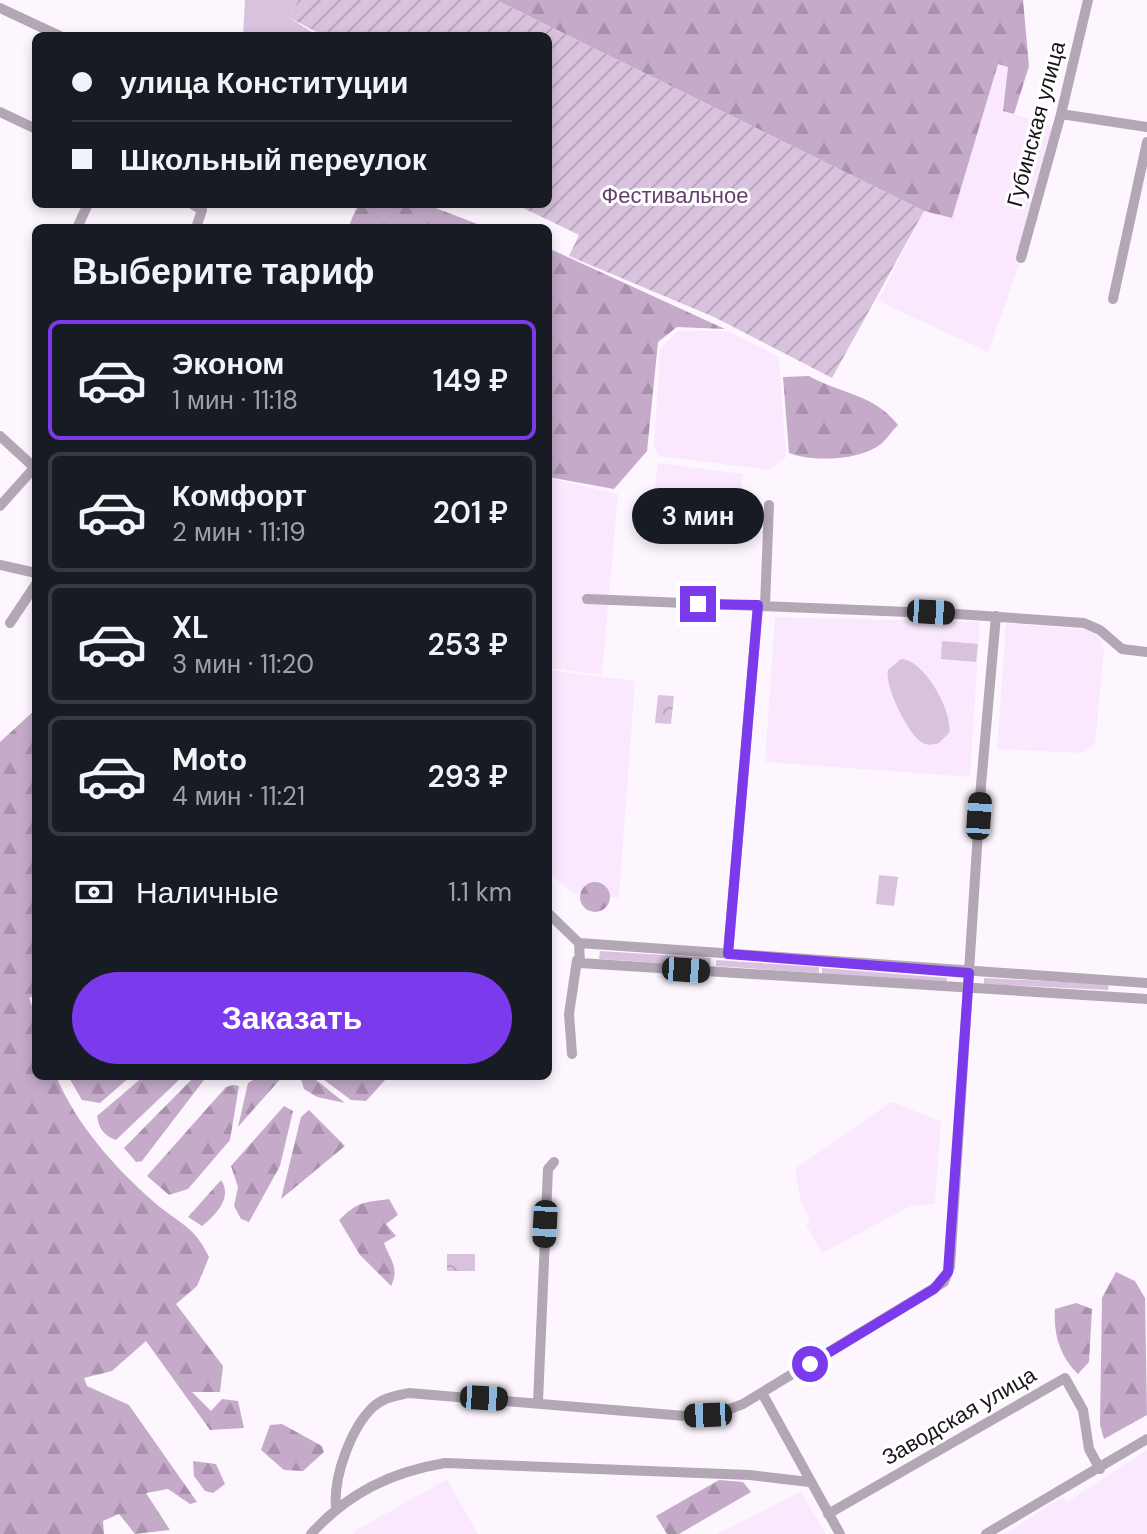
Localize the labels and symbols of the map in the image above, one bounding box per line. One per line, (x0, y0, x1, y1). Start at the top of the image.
street label: Губинская улица (1000, 37, 1072, 210)
park label: Фестивальное (602, 181, 748, 210)
callout: 3 мин (632, 488, 764, 544)
route end (680, 586, 716, 622)
car (906, 599, 956, 625)
car (965, 791, 993, 841)
car (661, 956, 711, 984)
car (532, 1199, 558, 1249)
route start (792, 1346, 828, 1382)
street label: Заводская улица (877, 1360, 1042, 1472)
car (459, 1385, 509, 1411)
car (684, 1402, 732, 1428)

